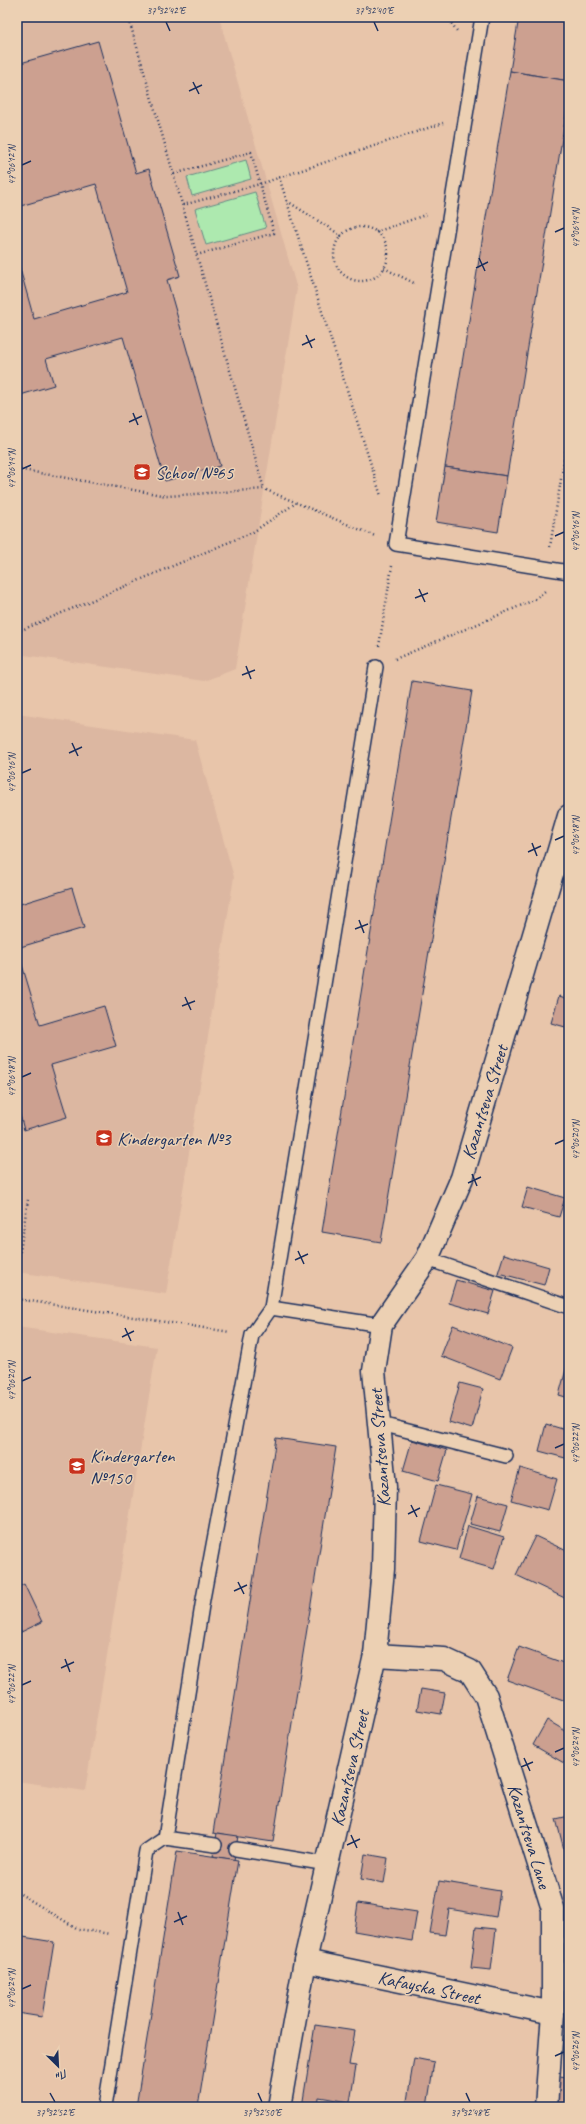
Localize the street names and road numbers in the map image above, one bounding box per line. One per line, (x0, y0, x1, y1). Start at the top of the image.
street label: Kazantseva Street (456, 1041, 514, 1162)
street label: Kazantseva Street (364, 1386, 396, 1508)
street label: Kazantseva Street (325, 1706, 375, 1829)
street label: Kazantseva Lane (502, 1781, 557, 1893)
street label: Kafayska Street (376, 1965, 484, 2011)

